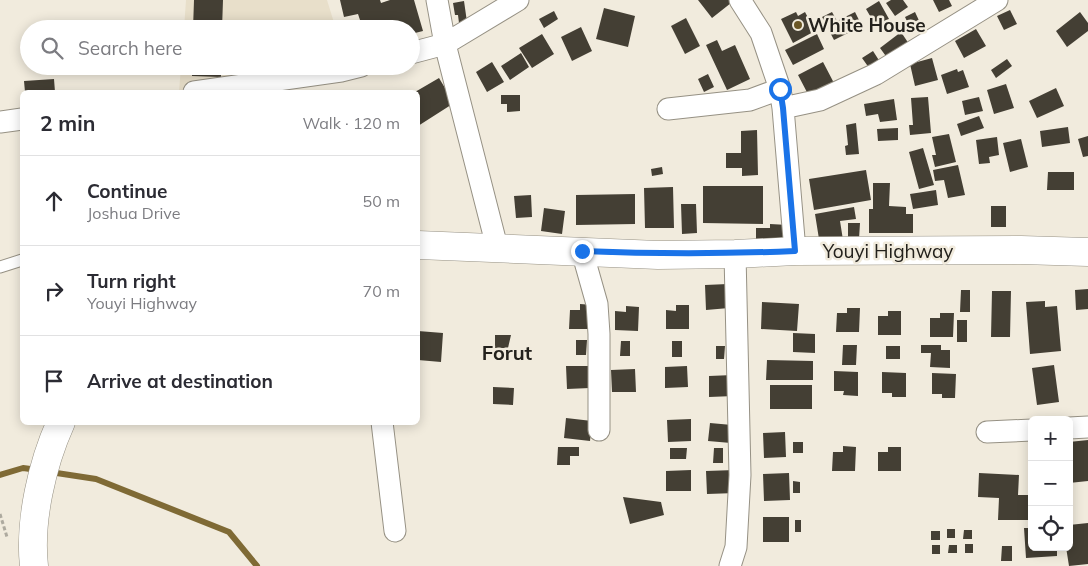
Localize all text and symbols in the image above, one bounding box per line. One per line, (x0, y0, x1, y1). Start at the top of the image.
place label: White House (808, 13, 926, 37)
marker: White House (792, 19, 804, 31)
search box (20, 20, 420, 75)
icon: search (38, 34, 66, 62)
text: Search here (78, 36, 182, 60)
route start (769, 78, 792, 101)
text: 2 min (40, 110, 95, 136)
text: Walk · 120 m (302, 113, 400, 133)
text: Continue (87, 179, 167, 203)
icon: ahead (40, 187, 68, 215)
text: 50 m (363, 191, 400, 211)
text: Joshua Drive (87, 203, 180, 223)
street label: Youyi Highway (822, 239, 953, 263)
route end (571, 240, 594, 263)
text: Turn right (87, 269, 176, 293)
icon: right (40, 277, 68, 305)
text: 70 m (363, 281, 400, 301)
text: Youyi Highway (87, 293, 197, 313)
district label: Forut (482, 340, 533, 365)
icon: arrive (40, 367, 68, 395)
text: Arrive at destination (87, 369, 273, 393)
map controls (1028, 416, 1073, 551)
button: + (1028, 416, 1073, 461)
button: − (1028, 461, 1073, 506)
button: locate (1028, 506, 1073, 551)

